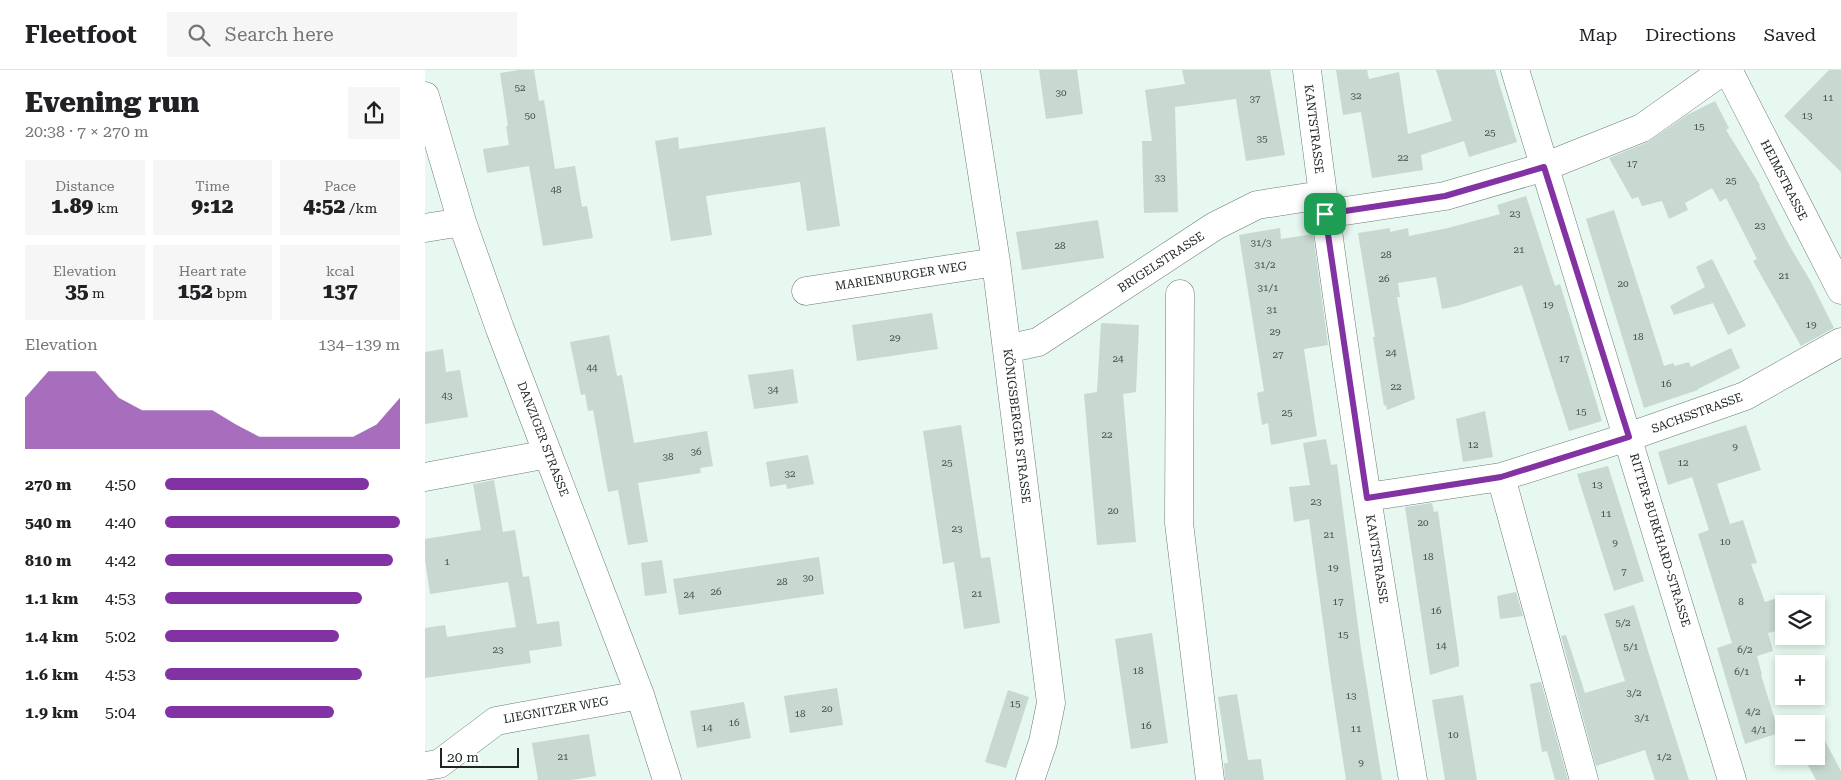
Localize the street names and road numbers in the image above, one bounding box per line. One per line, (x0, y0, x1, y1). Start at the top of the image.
street label: KANTSTRASSE (1302, 84, 1326, 174)
street label: HEIMSTRASSE (1758, 137, 1810, 223)
street label: BRIGELSTRASSE (1115, 229, 1207, 295)
street label: MARIENBURGER WEG (834, 259, 969, 293)
street label: KÖNIGSBERGER STRASSE (1001, 348, 1033, 504)
street label: DANZIGER STRASSE (515, 379, 571, 499)
street label: SACHSSTRASSE (1649, 390, 1745, 436)
street label: RITTER-BURKHARD-STRASSE (1627, 451, 1693, 629)
street label: KANTSTRASSE (1363, 514, 1391, 604)
street label: LIEGNITZER WEG (502, 694, 610, 726)

